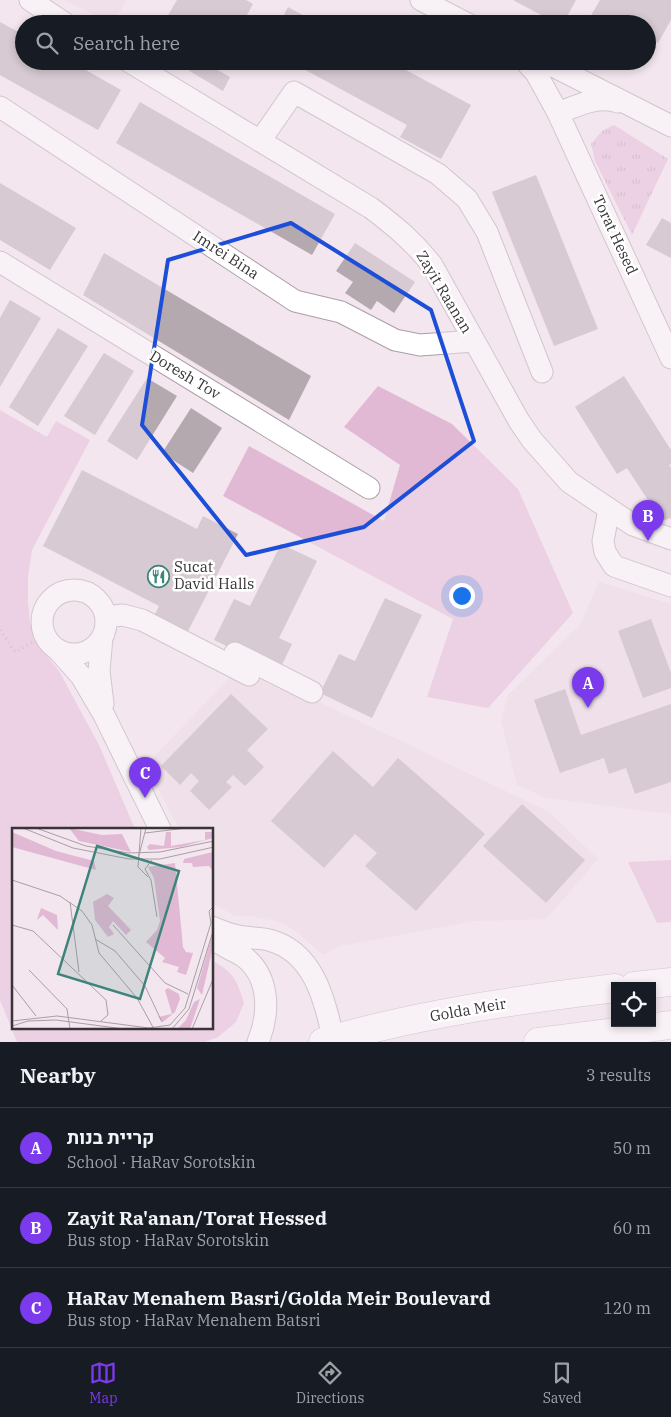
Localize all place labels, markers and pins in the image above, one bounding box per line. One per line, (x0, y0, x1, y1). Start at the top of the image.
pin: B (632, 500, 664, 541)
place label: Sucat David Halls (174, 557, 254, 593)
restaurant icon: Sucat David Halls (146, 564, 170, 588)
pin: A (572, 667, 604, 708)
pin: C (129, 757, 161, 798)

